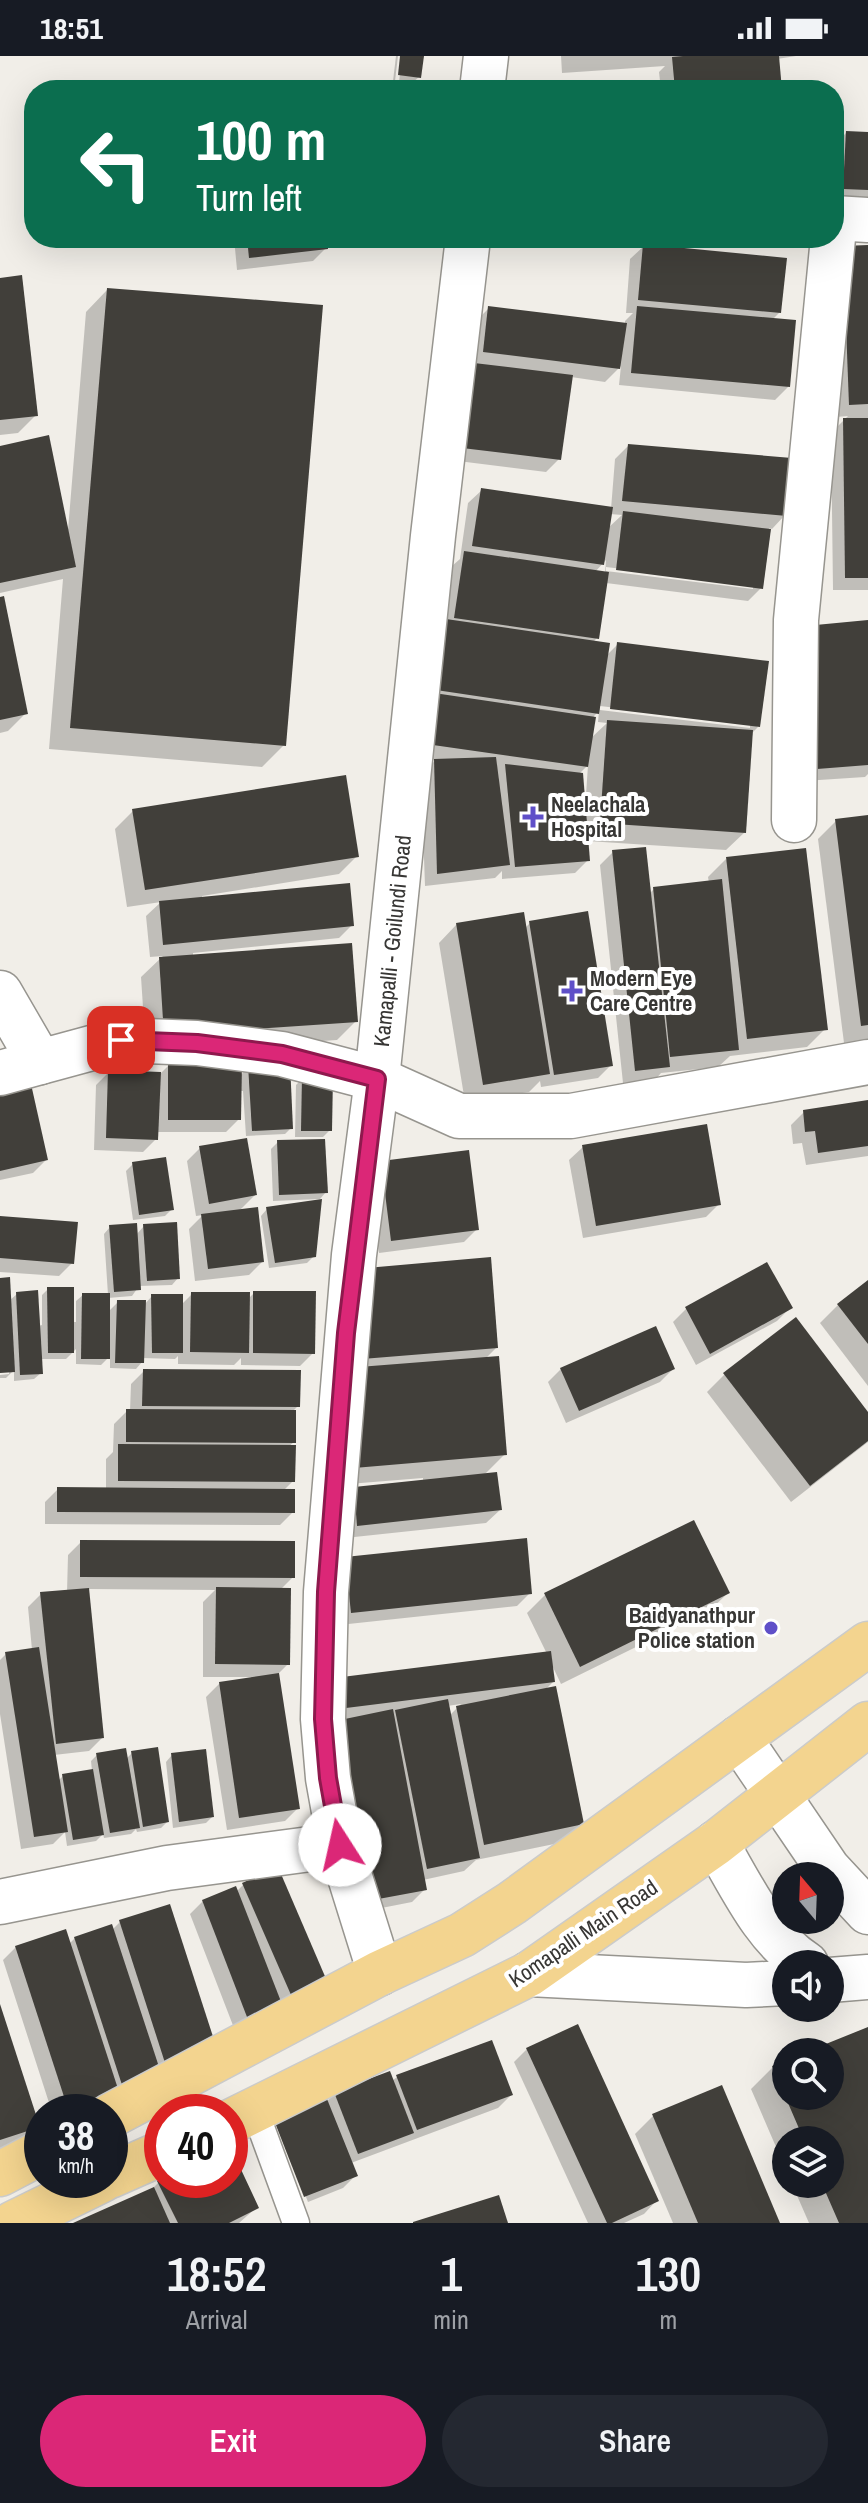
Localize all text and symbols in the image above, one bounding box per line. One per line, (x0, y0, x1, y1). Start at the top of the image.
text: 18:51 (40, 8, 103, 48)
text: 100 m (196, 102, 326, 177)
icon: left (64, 112, 168, 216)
text: Turn left (196, 174, 302, 222)
place label: Neelachala Hospital (551, 789, 645, 844)
marker: Neelachala Hospital (522, 806, 544, 828)
street label: Kamapalli - Goilundi Road (366, 834, 418, 1048)
place label: Modern Eye Care Centre (590, 963, 692, 1018)
marker: Modern Eye Care Centre (561, 980, 583, 1002)
pin (87, 1006, 155, 1074)
icon: arrive (99, 1018, 143, 1062)
place label: Baidyanathpur Police station (629, 1600, 755, 1655)
marker: Baidyanathpur Police station (762, 1619, 780, 1637)
position arrow (298, 1803, 382, 1887)
north arrow (772, 1862, 844, 1934)
map controls (772, 1862, 844, 2198)
street label: Komapalli Main Road (503, 1872, 663, 1994)
button: sound (772, 1950, 844, 2022)
button: search (772, 2038, 844, 2110)
speed limit sign: 40 (144, 2094, 248, 2198)
text: 38 (58, 2109, 94, 2162)
button: layers (772, 2126, 844, 2198)
text: km/h (58, 2152, 94, 2179)
text: 18:52 (167, 2241, 267, 2306)
text: 1 (440, 2241, 462, 2306)
text: 130 (636, 2241, 701, 2306)
text: Arrival (186, 2302, 247, 2337)
text: min (433, 2302, 469, 2337)
text: m (660, 2302, 677, 2337)
button: Exit (40, 2395, 426, 2487)
button: Share (442, 2395, 828, 2487)

